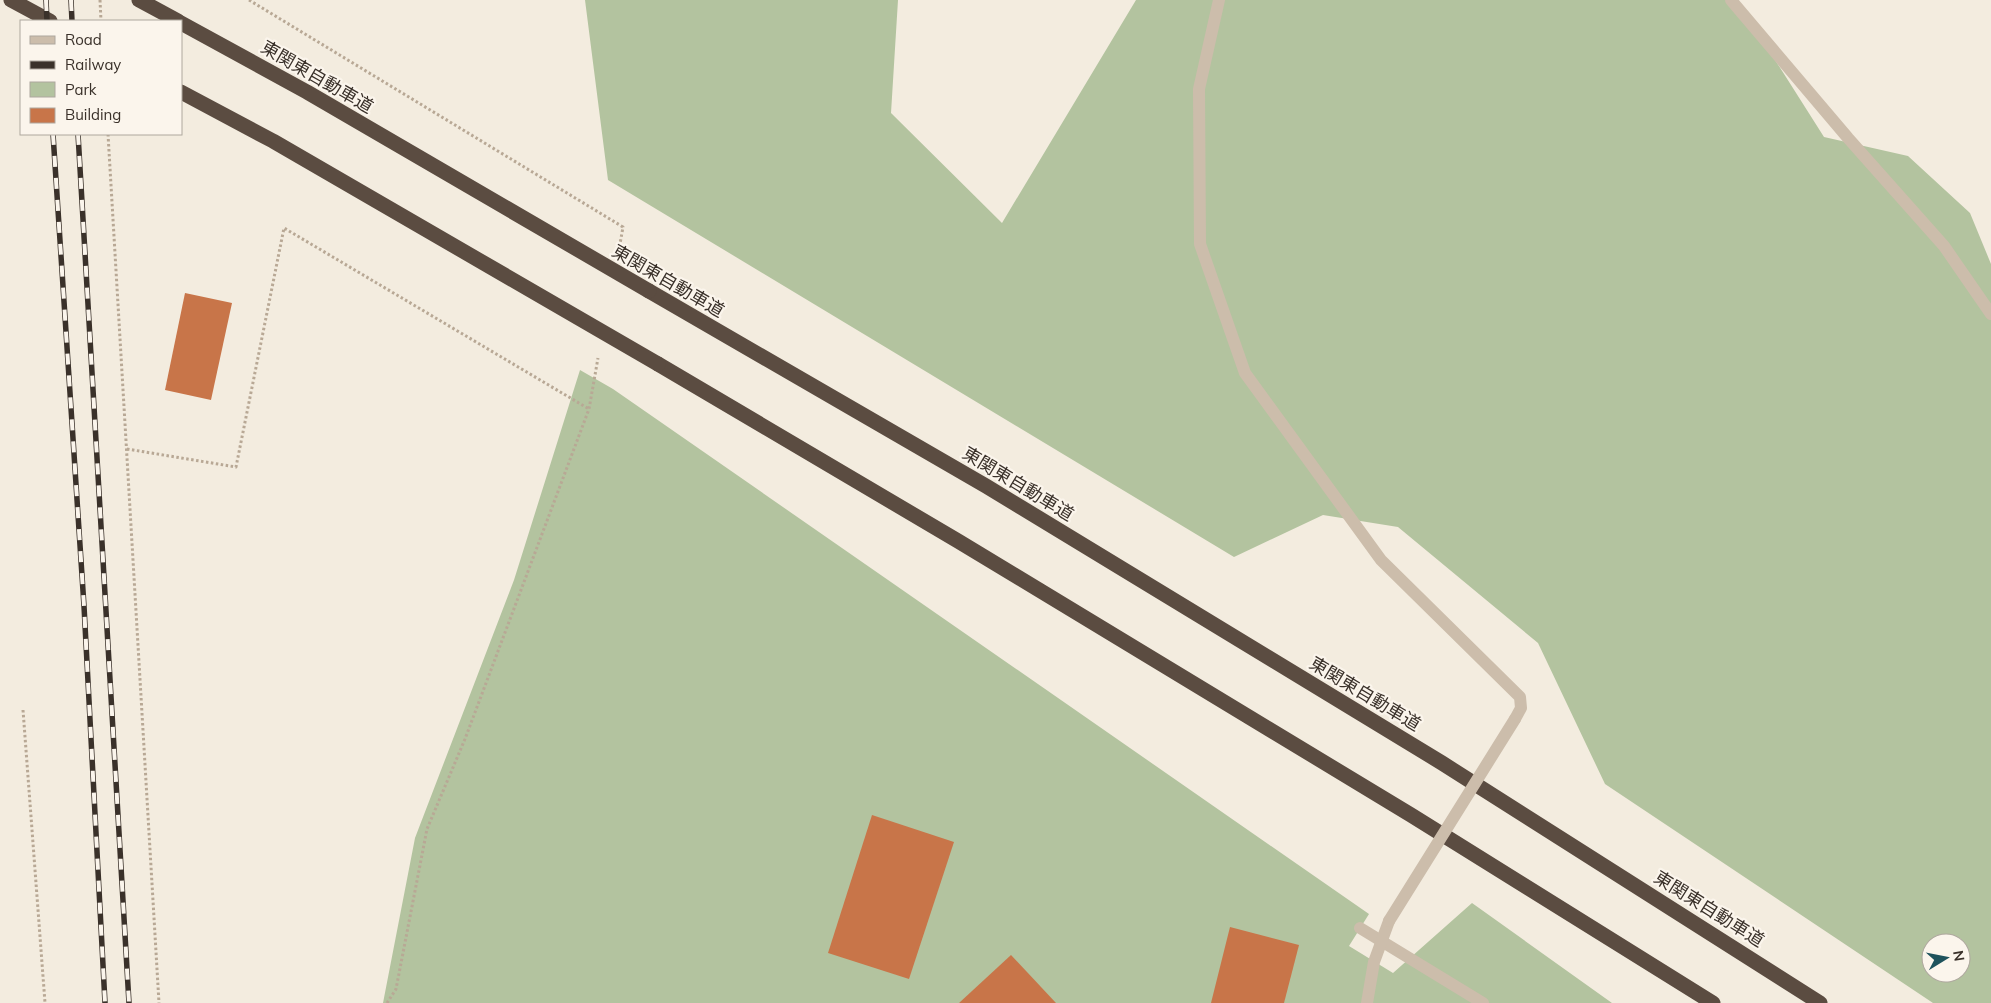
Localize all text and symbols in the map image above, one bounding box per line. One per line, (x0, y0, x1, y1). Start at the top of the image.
legend (20, 20, 182, 135)
text: Road (65, 30, 102, 49)
street label: 東関東自動車道 (257, 35, 378, 118)
text: Railway (65, 55, 121, 74)
text: Park (65, 80, 97, 99)
text: Building (65, 105, 121, 124)
street label: 東関東自動車道 (608, 239, 729, 322)
street label: 東関東自動車道 (958, 441, 1078, 526)
street label: 東関東自動車道 (1305, 651, 1425, 736)
street label: 東関東自動車道 (1650, 865, 1769, 952)
north arrow (1921, 933, 1971, 983)
text: N (1949, 949, 1969, 963)

